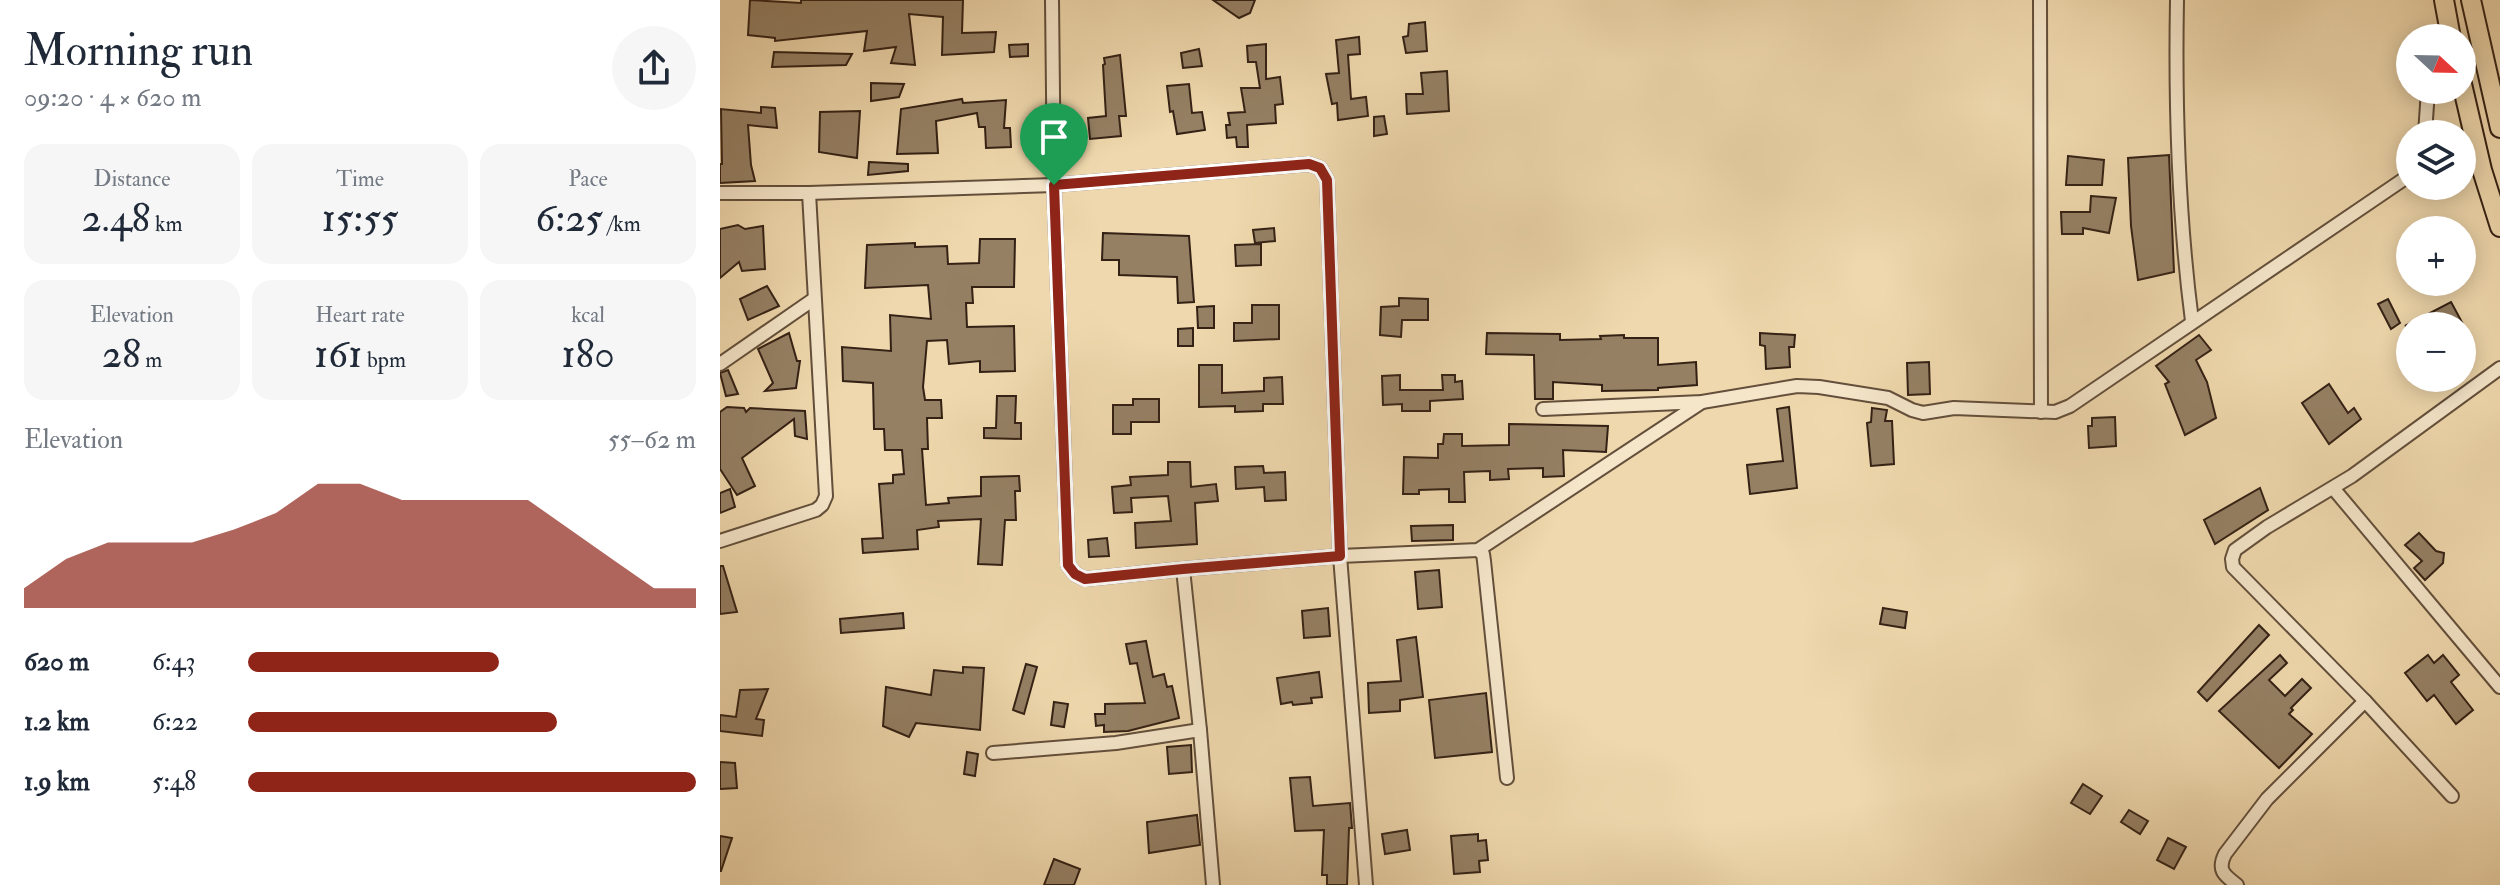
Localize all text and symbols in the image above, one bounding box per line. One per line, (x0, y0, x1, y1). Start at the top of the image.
text: Morning run (24, 24, 253, 79)
north arrow (2396, 24, 2476, 104)
map controls (2396, 24, 2476, 392)
button: share (612, 26, 696, 110)
text: 09:20 · 4 × 620 m (24, 82, 201, 114)
pin (1020, 103, 1088, 185)
icon: arrive (1032, 115, 1076, 159)
button: layers (2396, 120, 2476, 200)
text: Distance (94, 165, 170, 193)
text: Time (336, 165, 384, 193)
text: Pace (568, 165, 608, 193)
text: 2.48 (81, 193, 150, 244)
text: 15:55 (322, 193, 398, 244)
text: 6:25 (535, 193, 603, 244)
text: km (150, 210, 183, 238)
text: /km (603, 210, 641, 238)
button: + (2396, 216, 2476, 296)
text: Elevation (90, 301, 174, 329)
text: Heart rate (315, 301, 405, 329)
text: kcal (571, 301, 605, 329)
button: − (2396, 312, 2476, 392)
text: 28 (102, 329, 141, 380)
text: 161 (314, 329, 362, 380)
text: 180 (561, 329, 615, 380)
text: m (141, 346, 162, 374)
text: bpm (362, 346, 406, 374)
text: Elevation (24, 424, 123, 456)
text: 55–62 m (608, 424, 696, 456)
text: 620 m (24, 646, 89, 678)
text: 6:43 (152, 646, 196, 678)
text: 1.2 km (24, 706, 90, 738)
text: 6:22 (152, 706, 198, 738)
text: 1.9 km (24, 766, 90, 798)
text: 5:48 (152, 766, 196, 798)

